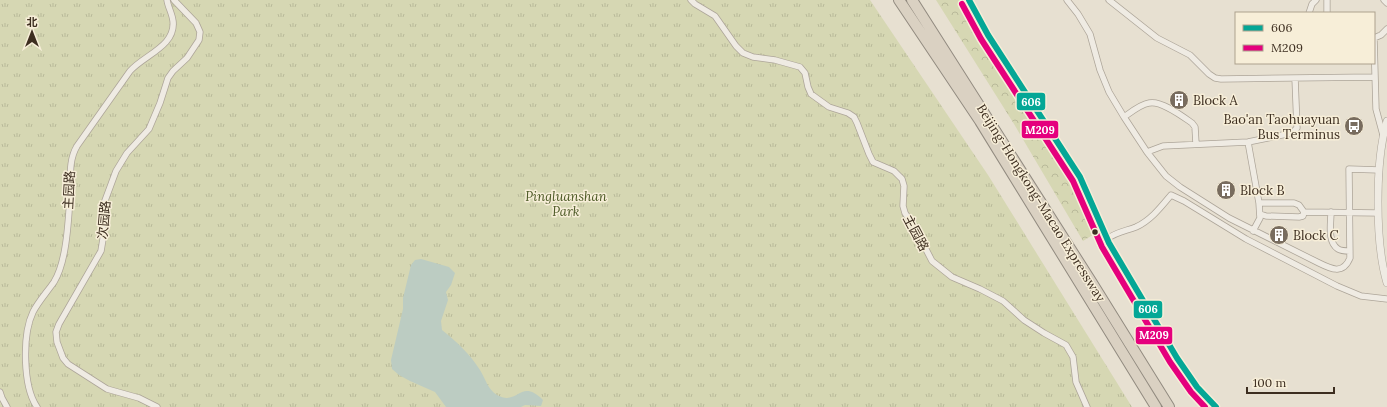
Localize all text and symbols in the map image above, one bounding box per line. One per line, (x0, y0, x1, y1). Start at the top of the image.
north arrow (12, 12, 52, 52)
legend (1235, 12, 1375, 64)
text: 北 (27, 15, 38, 29)
text: 606 (1271, 20, 1292, 35)
text: M209 (1271, 40, 1303, 55)
building icon: Block A (1168, 89, 1190, 111)
line badge: 606 (1016, 92, 1046, 111)
place label: Block A (1193, 92, 1238, 109)
text: 606 (1021, 95, 1041, 109)
street label: Beijing-Hongkong-Macao Expressway (973, 101, 1109, 305)
place label: Bao'an Taohuayuan Bus Terminus (1224, 111, 1340, 143)
bus stop icon: Bao'an Taohuayuan Bus Terminus (1343, 115, 1365, 137)
line badge: M209 (1021, 120, 1059, 139)
text: M209 (1025, 123, 1055, 137)
street label: 主园路 (59, 170, 79, 210)
building icon: Block B (1215, 179, 1237, 201)
place label: Block B (1240, 182, 1285, 199)
park label: Pingluanshan Park (525, 188, 607, 220)
street label: 次园路 (94, 200, 114, 240)
street label: 主园路 (899, 212, 933, 254)
building icon: Block C (1268, 224, 1290, 246)
unlabelled marker (1090, 227, 1100, 237)
place label: Block C (1293, 227, 1339, 244)
line badge: 606 (1133, 300, 1163, 319)
text: 606 (1138, 302, 1158, 316)
line badge: M209 (1135, 326, 1173, 345)
text: M209 (1139, 328, 1169, 342)
scale bar (1247, 369, 1334, 395)
text: 100 m (1253, 375, 1286, 390)

